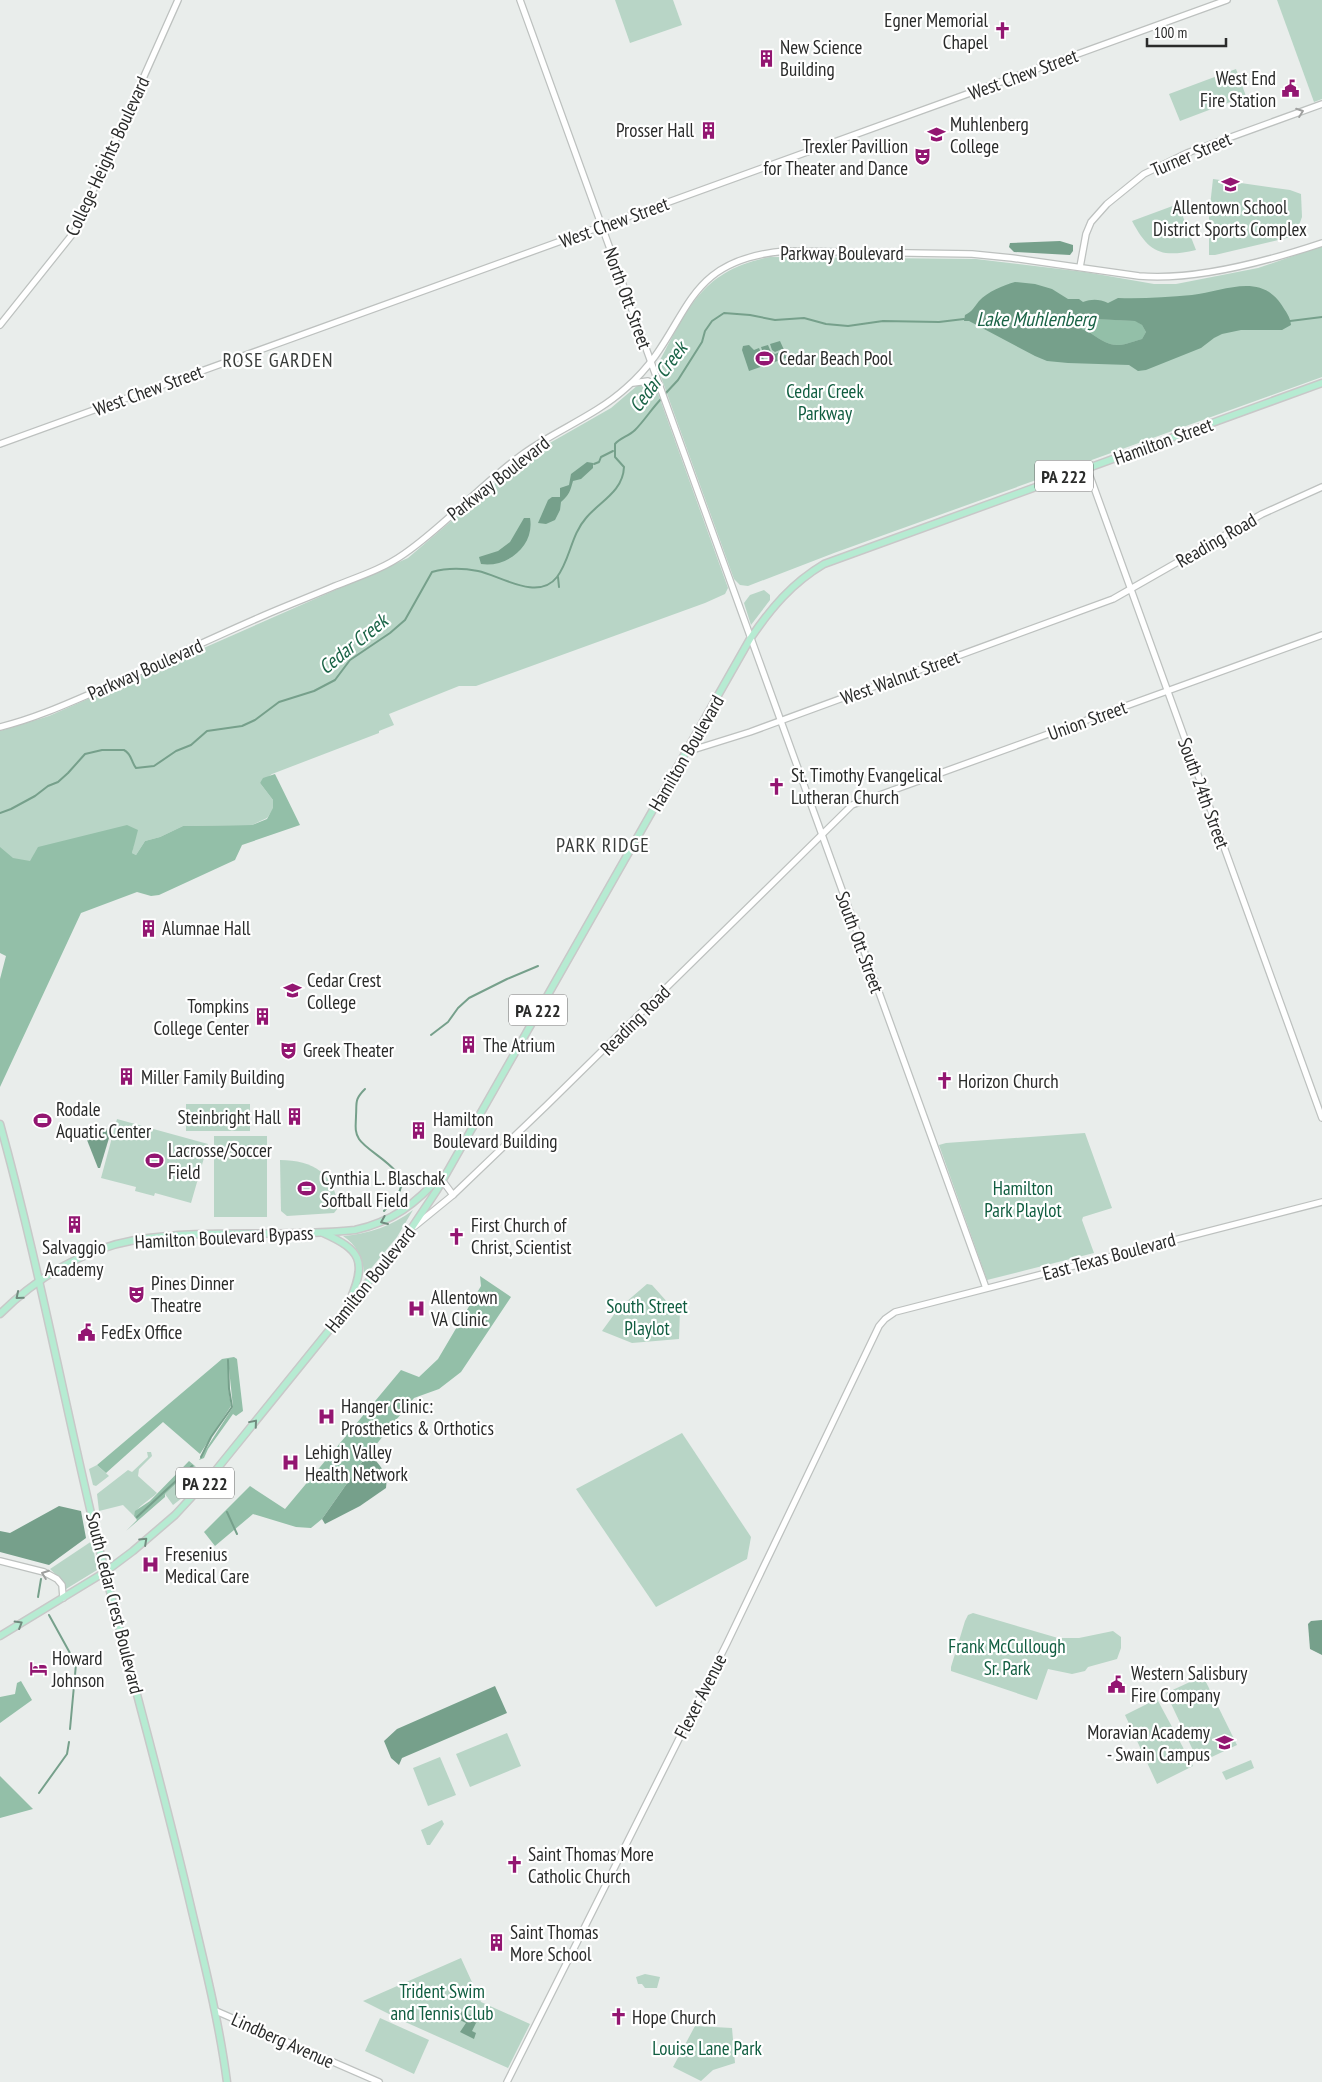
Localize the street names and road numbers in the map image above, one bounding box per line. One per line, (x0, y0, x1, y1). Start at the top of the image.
street label: West Chew Street (965, 43, 1082, 105)
street label: College Heights Boulevard (60, 72, 154, 240)
street label: Turner Street (1147, 126, 1236, 182)
street label: West Chew Street (556, 191, 673, 253)
street label: Parkway Boulevard (780, 241, 904, 265)
street label: North Ott Street (599, 244, 658, 353)
street label: West Chew Street (90, 359, 207, 421)
street label: Hamilton Street (1110, 412, 1217, 470)
street label: Parkway Boulevard (442, 431, 554, 525)
road number: PA 222 (1035, 461, 1093, 492)
street label: Reading Road (1171, 507, 1261, 573)
street label: Parkway Boulevard (84, 633, 206, 705)
street label: West Walnut Street (837, 644, 963, 710)
street label: Hamilton Boulevard (643, 691, 729, 815)
street label: Union Street (1044, 694, 1130, 745)
street label: South 24th Street (1173, 734, 1235, 852)
street label: South Ott Street (831, 888, 890, 997)
street label: Reading Road (595, 980, 675, 1060)
road number: PA 222 (509, 994, 567, 1026)
street label: Hamilton Boulevard Bypass (134, 1220, 314, 1254)
street label: Hamilton Boulevard (320, 1221, 420, 1337)
street label: East Texas Boulevard (1040, 1227, 1178, 1285)
road number: PA 222 (176, 1468, 234, 1499)
street label: South Cedar Crest Boulevard (81, 1510, 149, 1696)
street label: Flexer Avenue (668, 1649, 732, 1742)
street label: Lindberg Avenue (228, 2007, 338, 2073)

